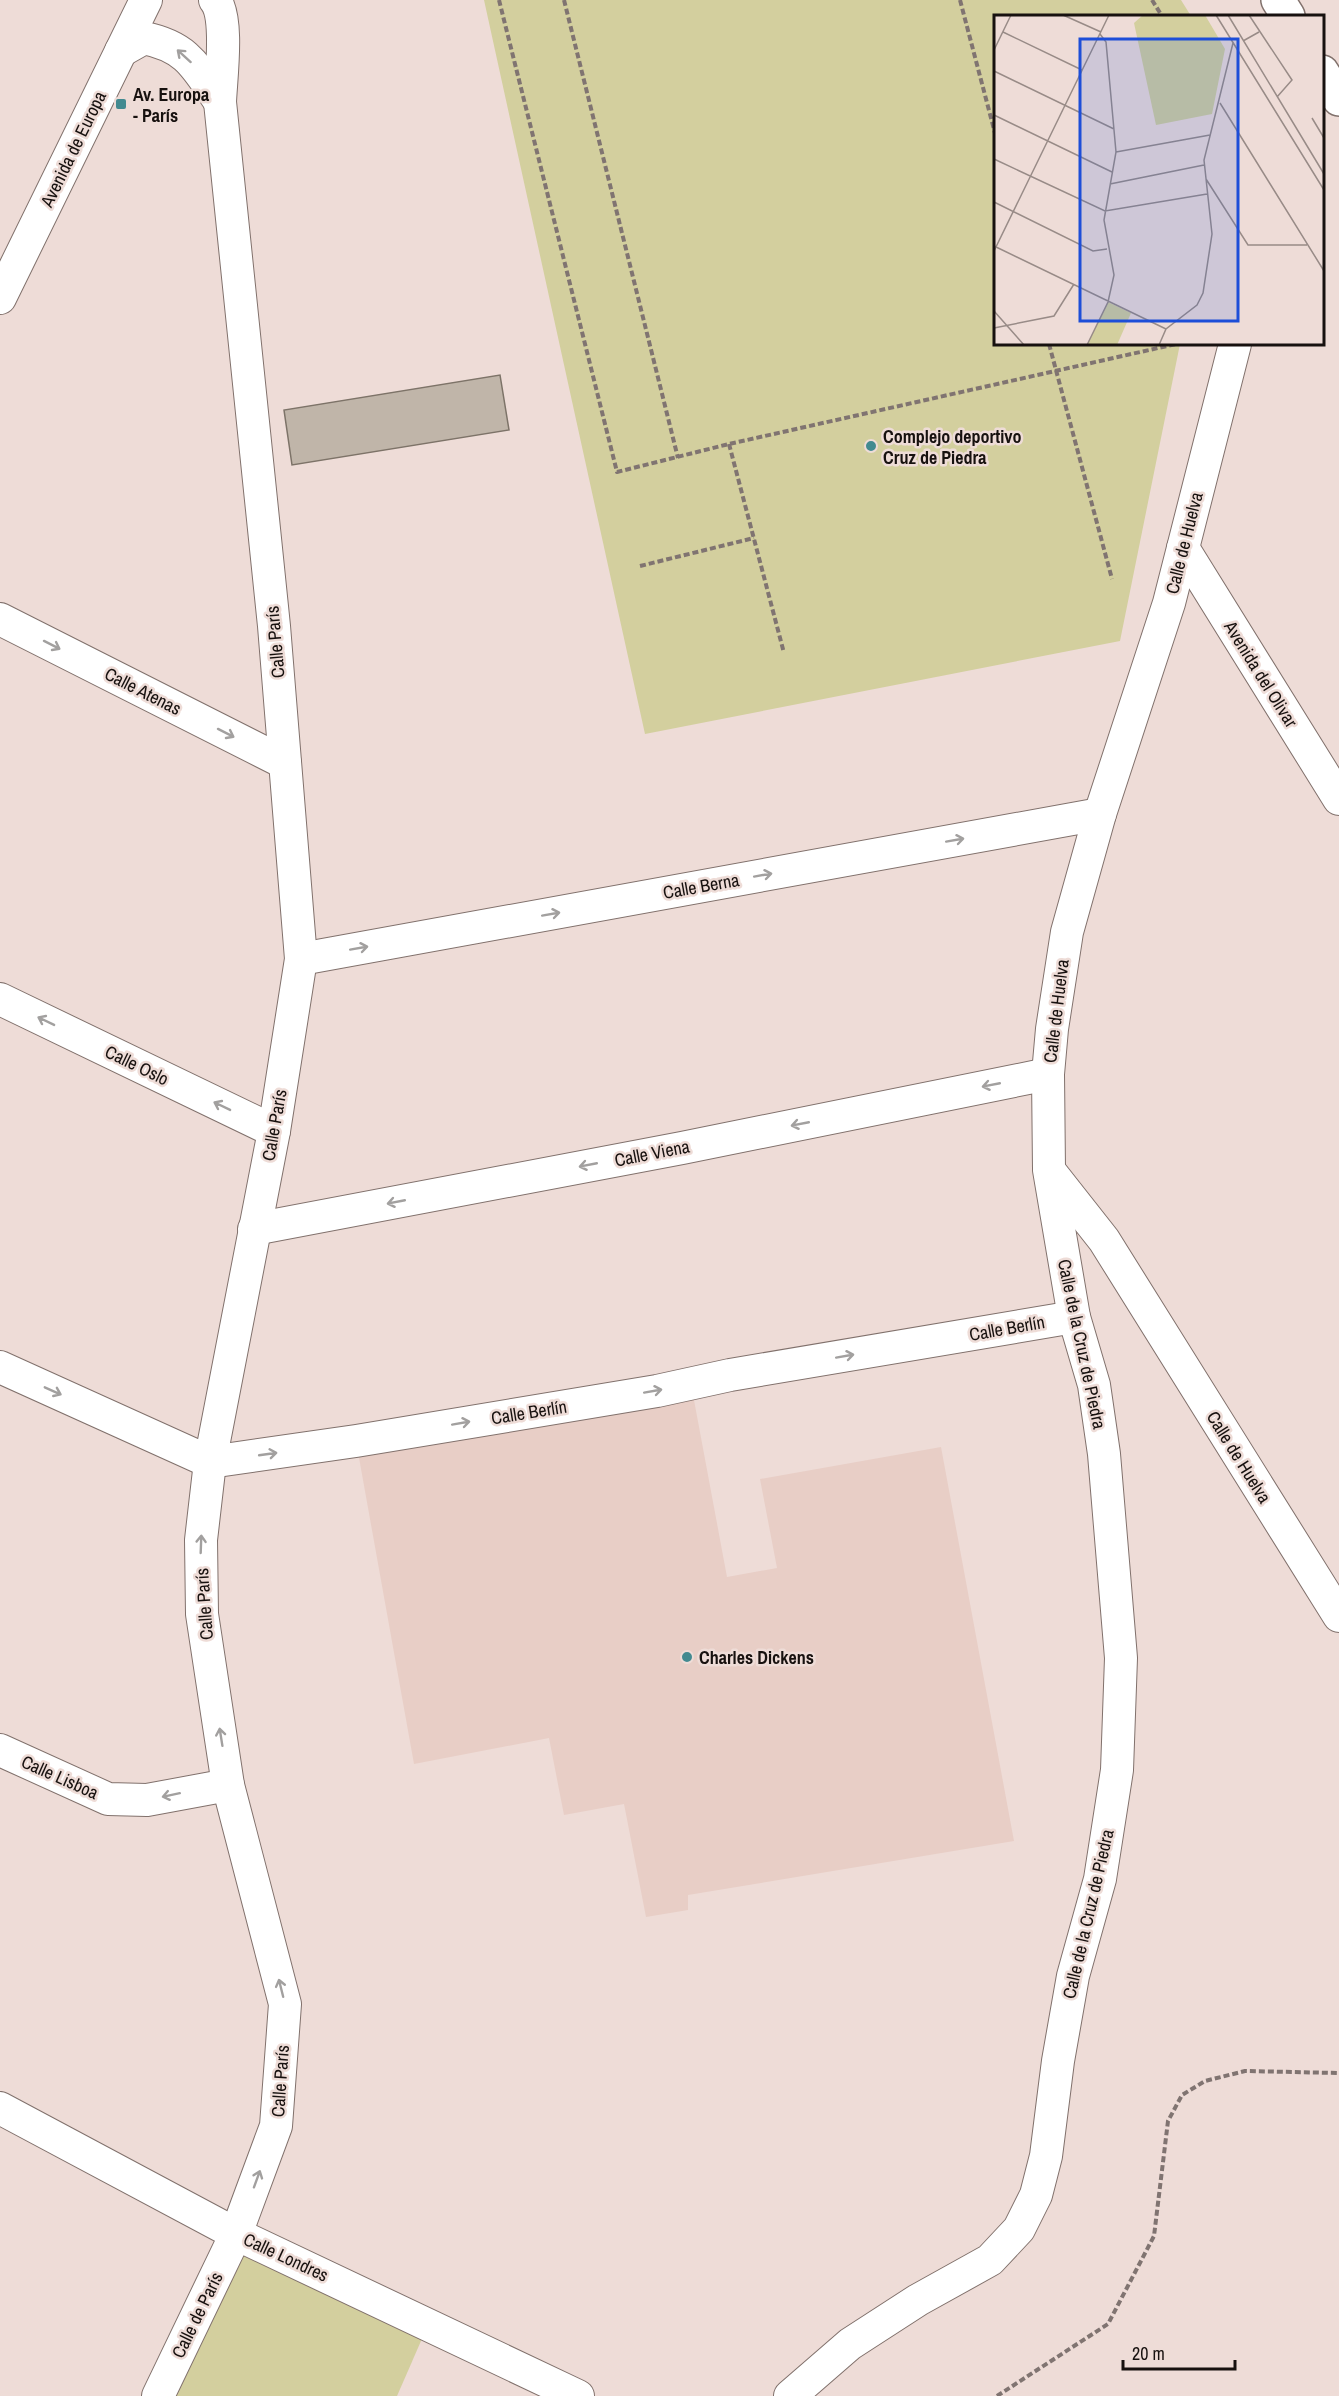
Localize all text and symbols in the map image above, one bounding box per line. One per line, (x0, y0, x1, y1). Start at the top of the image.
inset map (994, 15, 1324, 345)
one-way arrow (177, 49, 192, 63)
place label: Av. Europa - París (133, 82, 210, 128)
street label: Avenida de Europa (34, 87, 112, 212)
marker: Av. Europa - París (114, 97, 128, 111)
place label: Complejo deportivo Cruz de Piedra (883, 424, 1022, 470)
marker: Complejo deportivo Cruz de Piedra (864, 439, 878, 453)
street label: Calle de Huelva (1159, 489, 1209, 597)
street label: Calle París (259, 605, 291, 679)
street label: Avenida del Olivar (1218, 615, 1304, 732)
one-way arrow (43, 640, 61, 651)
street label: Calle Atenas (100, 661, 186, 721)
one-way arrow (217, 728, 235, 739)
one-way arrow (945, 834, 964, 845)
street label: Calle Berna (661, 867, 741, 905)
one-way arrow (753, 869, 772, 880)
one-way arrow (540, 908, 560, 919)
one-way arrow (348, 942, 368, 953)
street label: Calle de Huelva (1037, 958, 1075, 1064)
one-way arrow (37, 1015, 55, 1027)
street label: Calle Oslo (101, 1039, 173, 1091)
one-way arrow (982, 1080, 1001, 1091)
street label: Calle París (255, 1087, 293, 1163)
one-way arrow (213, 1099, 231, 1111)
one-way arrow (790, 1119, 810, 1130)
street label: Calle Viena (612, 1133, 692, 1173)
one-way arrow (579, 1160, 598, 1171)
one-way arrow (387, 1197, 407, 1208)
street label: Calle de la Cruz de Piedra (1052, 1257, 1112, 1431)
street label: Calle Berlín (967, 1309, 1047, 1347)
one-way arrow (834, 1350, 854, 1361)
one-way arrow (44, 1385, 62, 1397)
one-way arrow (643, 1386, 662, 1397)
street label: Calle Berlín (489, 1394, 569, 1430)
street label: Calle de Huelva (1201, 1406, 1277, 1508)
one-way arrow (450, 1418, 470, 1429)
one-way arrow (258, 1449, 278, 1460)
one-way arrow (196, 1535, 207, 1554)
street label: Calle París (189, 1567, 219, 1641)
place label: Charles Dickens (699, 1645, 814, 1670)
marker: Charles Dickens (680, 1650, 694, 1664)
one-way arrow (215, 1728, 226, 1748)
street label: Calle Lisboa (17, 1749, 103, 1805)
one-way arrow (161, 1789, 180, 1801)
street label: Calle de la Cruz de Piedra (1056, 1827, 1120, 2001)
one-way arrow (275, 1979, 286, 1998)
street label: Calle París (265, 2044, 295, 2118)
one-way arrow (252, 2170, 263, 2189)
street label: Calle Londres (239, 2226, 333, 2288)
street label: Calle de París (165, 2268, 229, 2362)
scale bar (1123, 2333, 1236, 2371)
text: 20 m (1132, 2341, 1165, 2366)

